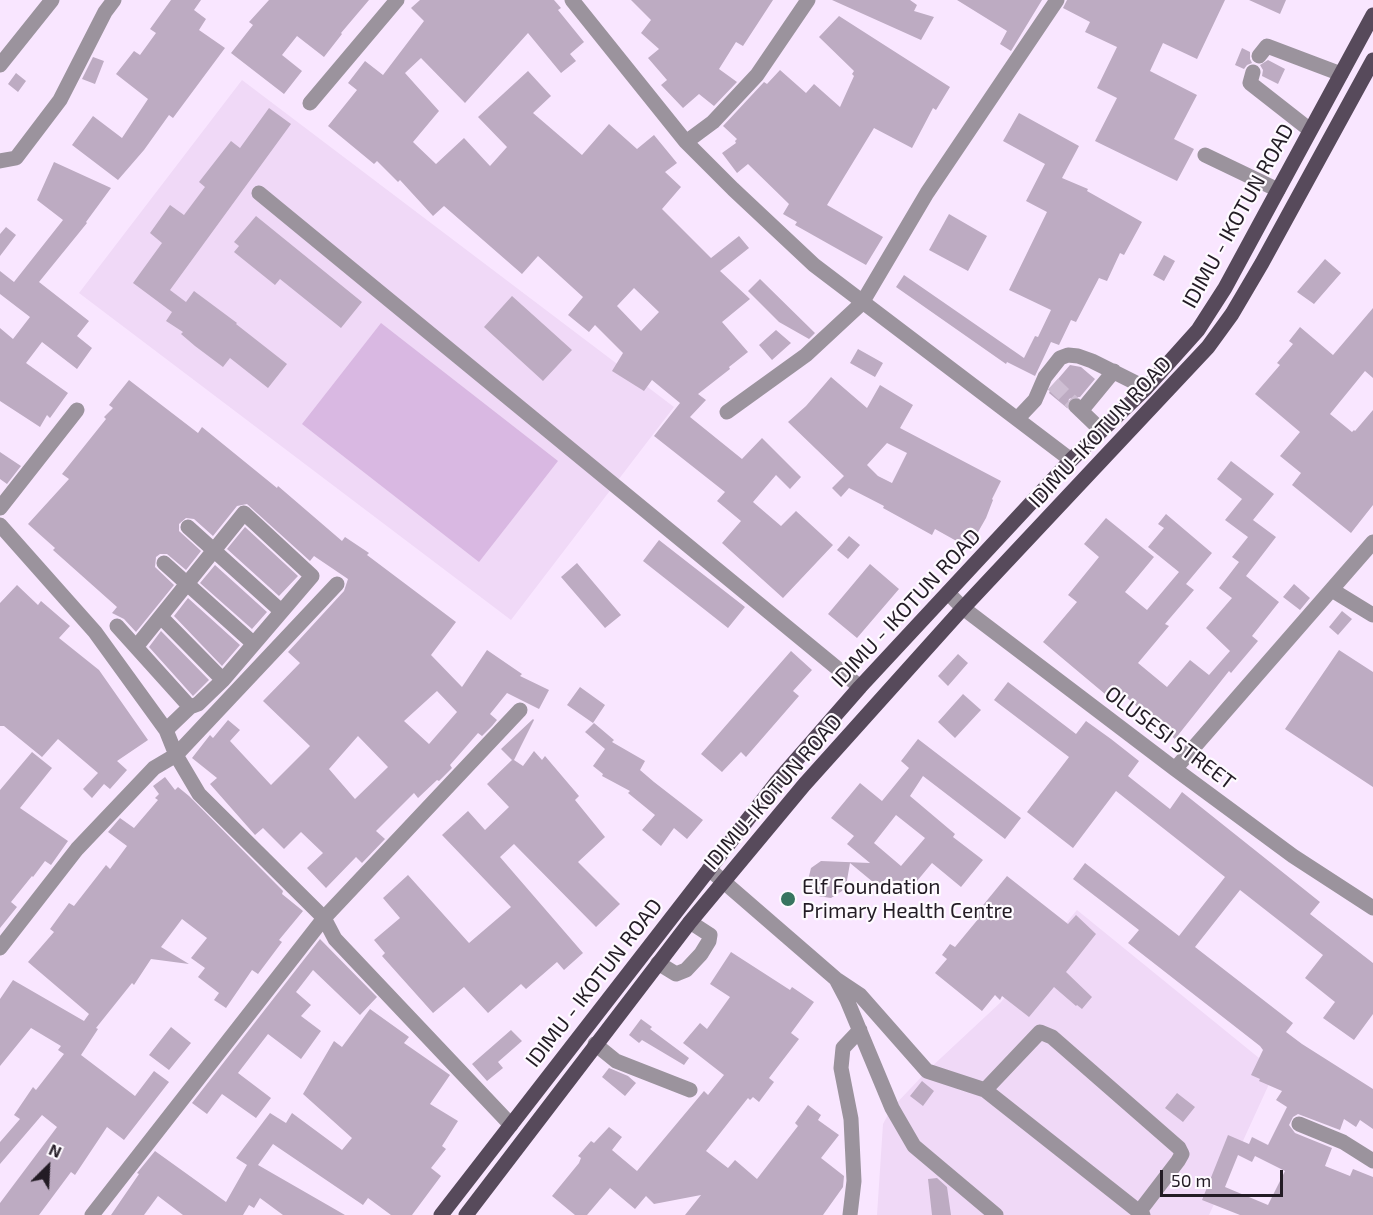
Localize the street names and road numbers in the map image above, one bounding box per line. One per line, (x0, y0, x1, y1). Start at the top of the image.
street label: IDIMU - IKOTUN ROAD (1177, 119, 1299, 313)
street label: IDIMU-IKOTUN ROAD (1023, 351, 1177, 513)
street label: IDIMU - IKOTUN ROAD (826, 524, 986, 692)
street label: OLUSESI STREET (1100, 681, 1240, 795)
street label: IDIMU-IKOTUN ROAD (699, 709, 847, 875)
street label: IDIMU - IKOTUN ROAD (520, 894, 668, 1072)

